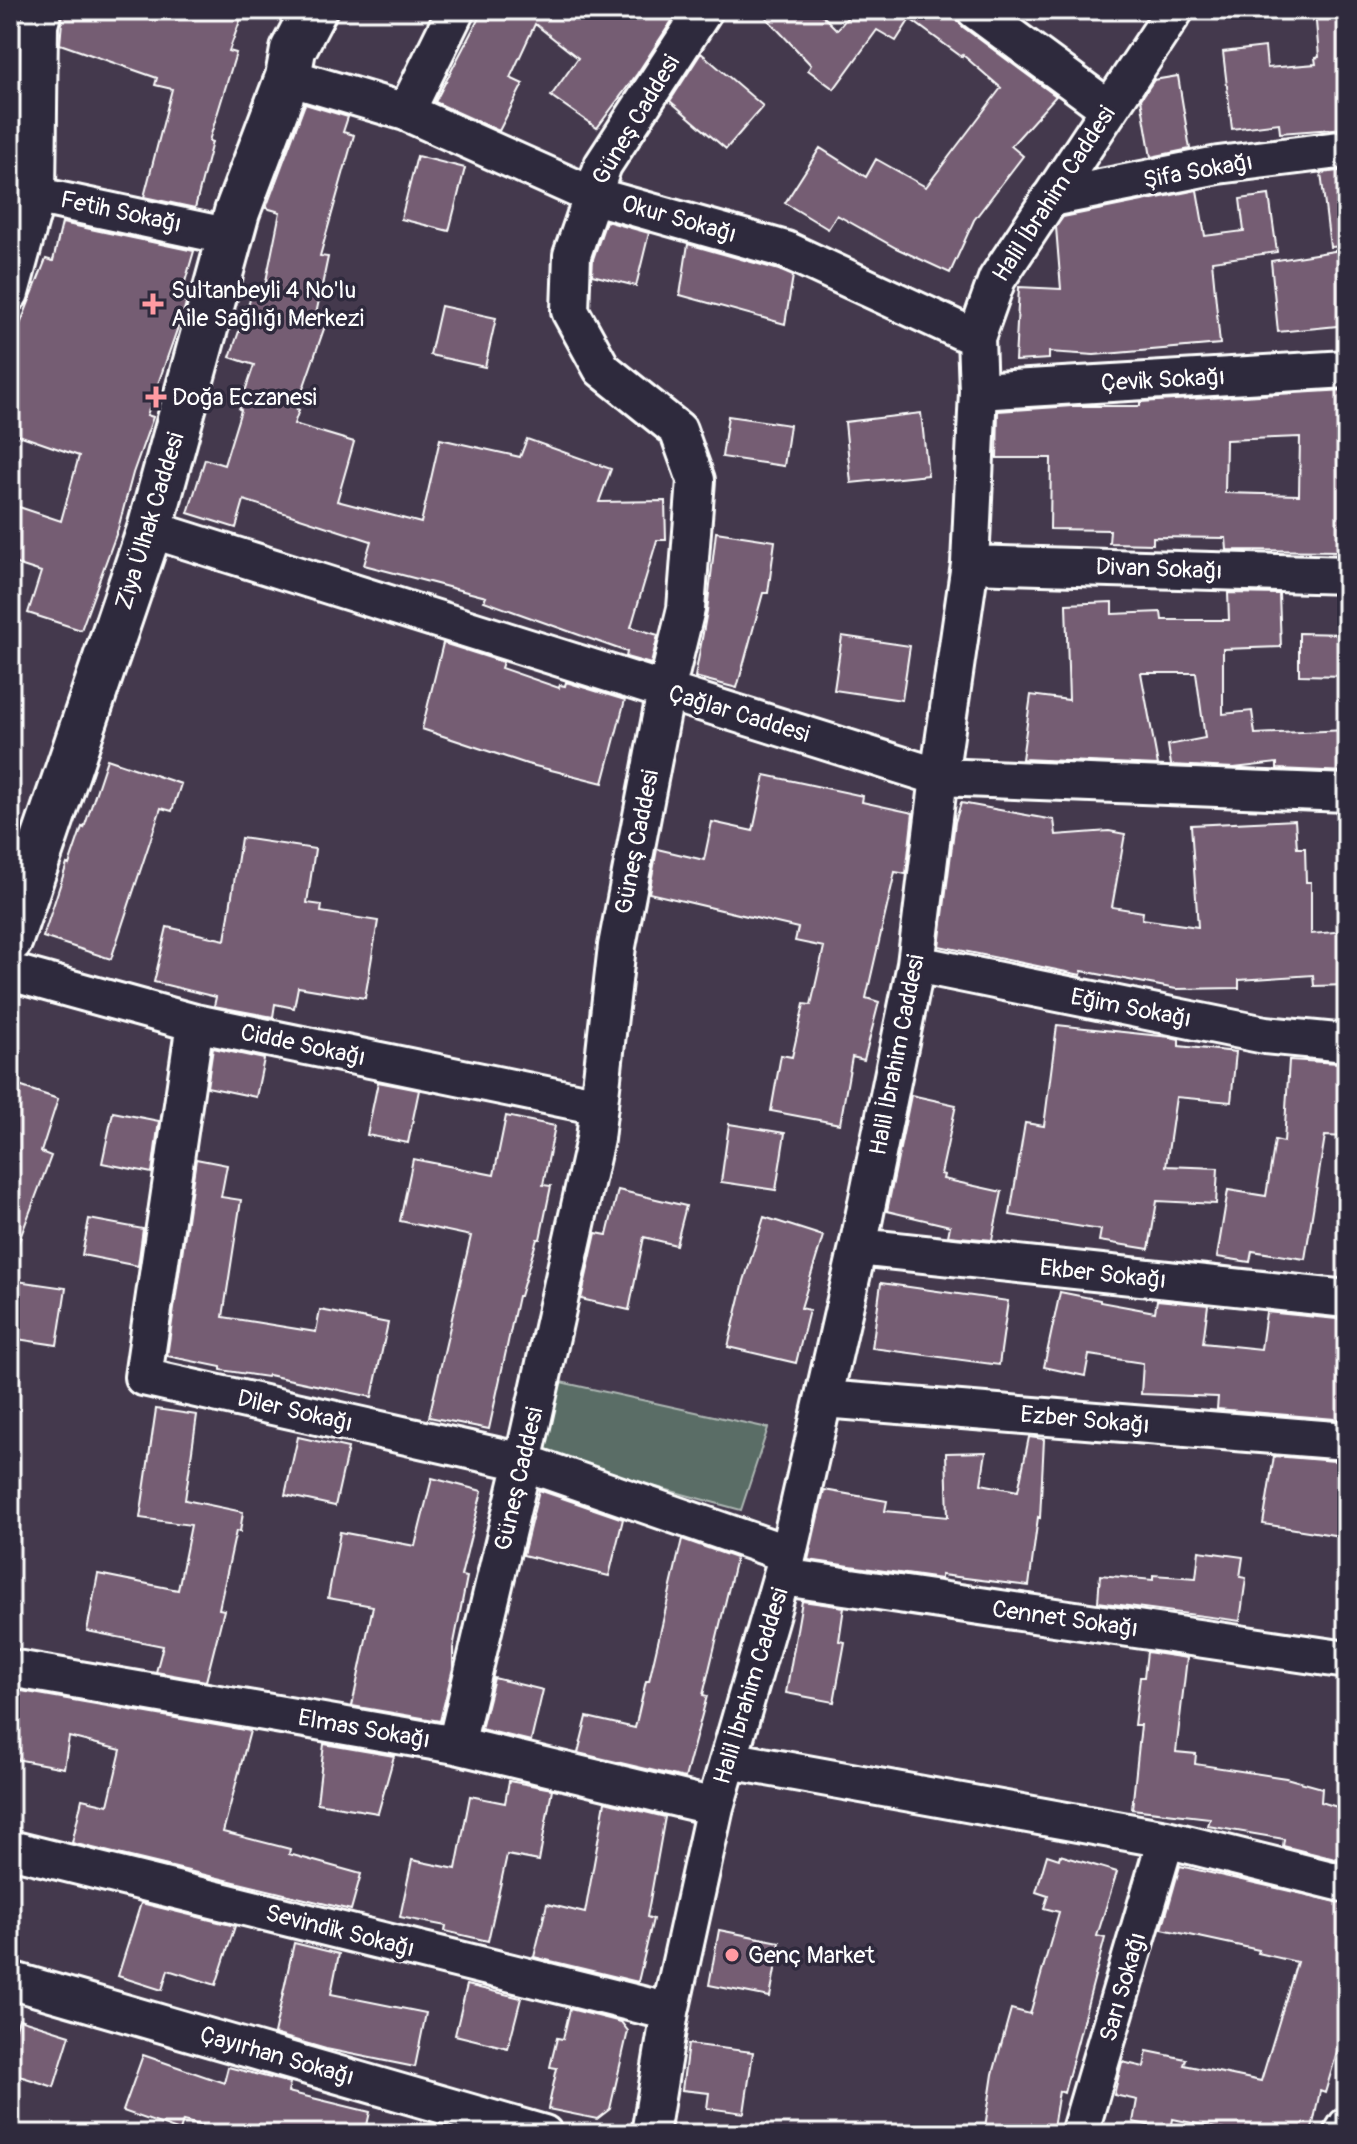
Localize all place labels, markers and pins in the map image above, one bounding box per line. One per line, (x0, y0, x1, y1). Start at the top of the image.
place label: Sultanbeyli 4 No'lu Aile Sağlığı Merkezi (171, 276, 364, 333)
marker: Sultanbeyli 4 No'lu Aile Sağlığı Merkezi (142, 293, 164, 315)
place label: Doğa Eczanesi (172, 383, 317, 412)
marker: Doğa Eczanesi (147, 388, 165, 406)
place label: Genç Market (748, 1941, 875, 1970)
marker: Genç Market (723, 1946, 741, 1964)

